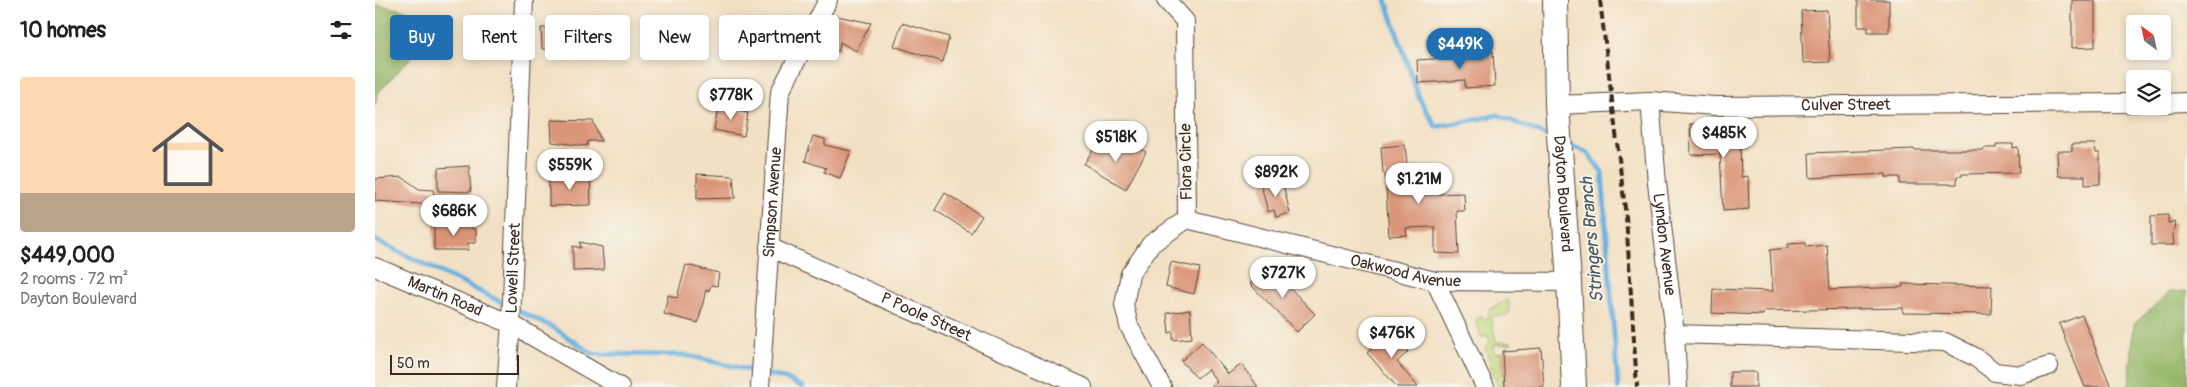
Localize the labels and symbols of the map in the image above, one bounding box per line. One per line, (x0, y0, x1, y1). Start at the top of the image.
north arrow (2126, 15, 2171, 60)
pin: $449K (1425, 28, 1495, 70)
pin: $778K (696, 78, 766, 121)
street label: Culver Street (1801, 95, 1891, 115)
pin: $485K (1689, 116, 1759, 159)
pin: $518K (1081, 120, 1151, 163)
street label: Flora Circle (1175, 123, 1197, 201)
street label: Dayton Boulevard (1549, 135, 1577, 253)
street label: Simpson Avenue (759, 146, 786, 258)
pin: $559K (535, 148, 605, 191)
pin: $892K (1241, 156, 1311, 198)
pin: $1.21M (1378, 162, 1460, 205)
water label: Stringers Branch (1575, 175, 1609, 304)
street label: Lyndon Avenue (1648, 192, 1680, 297)
pin: $686K (419, 194, 489, 237)
street label: Lowell Street (501, 222, 525, 314)
street label: Oakwood Avenue (1348, 250, 1461, 291)
pin: $727K (1248, 256, 1318, 299)
street label: Martin Road (405, 272, 486, 321)
street label: P Poole Street (878, 288, 975, 346)
pin: $476K (1357, 316, 1427, 359)
scale bar (390, 352, 519, 375)

